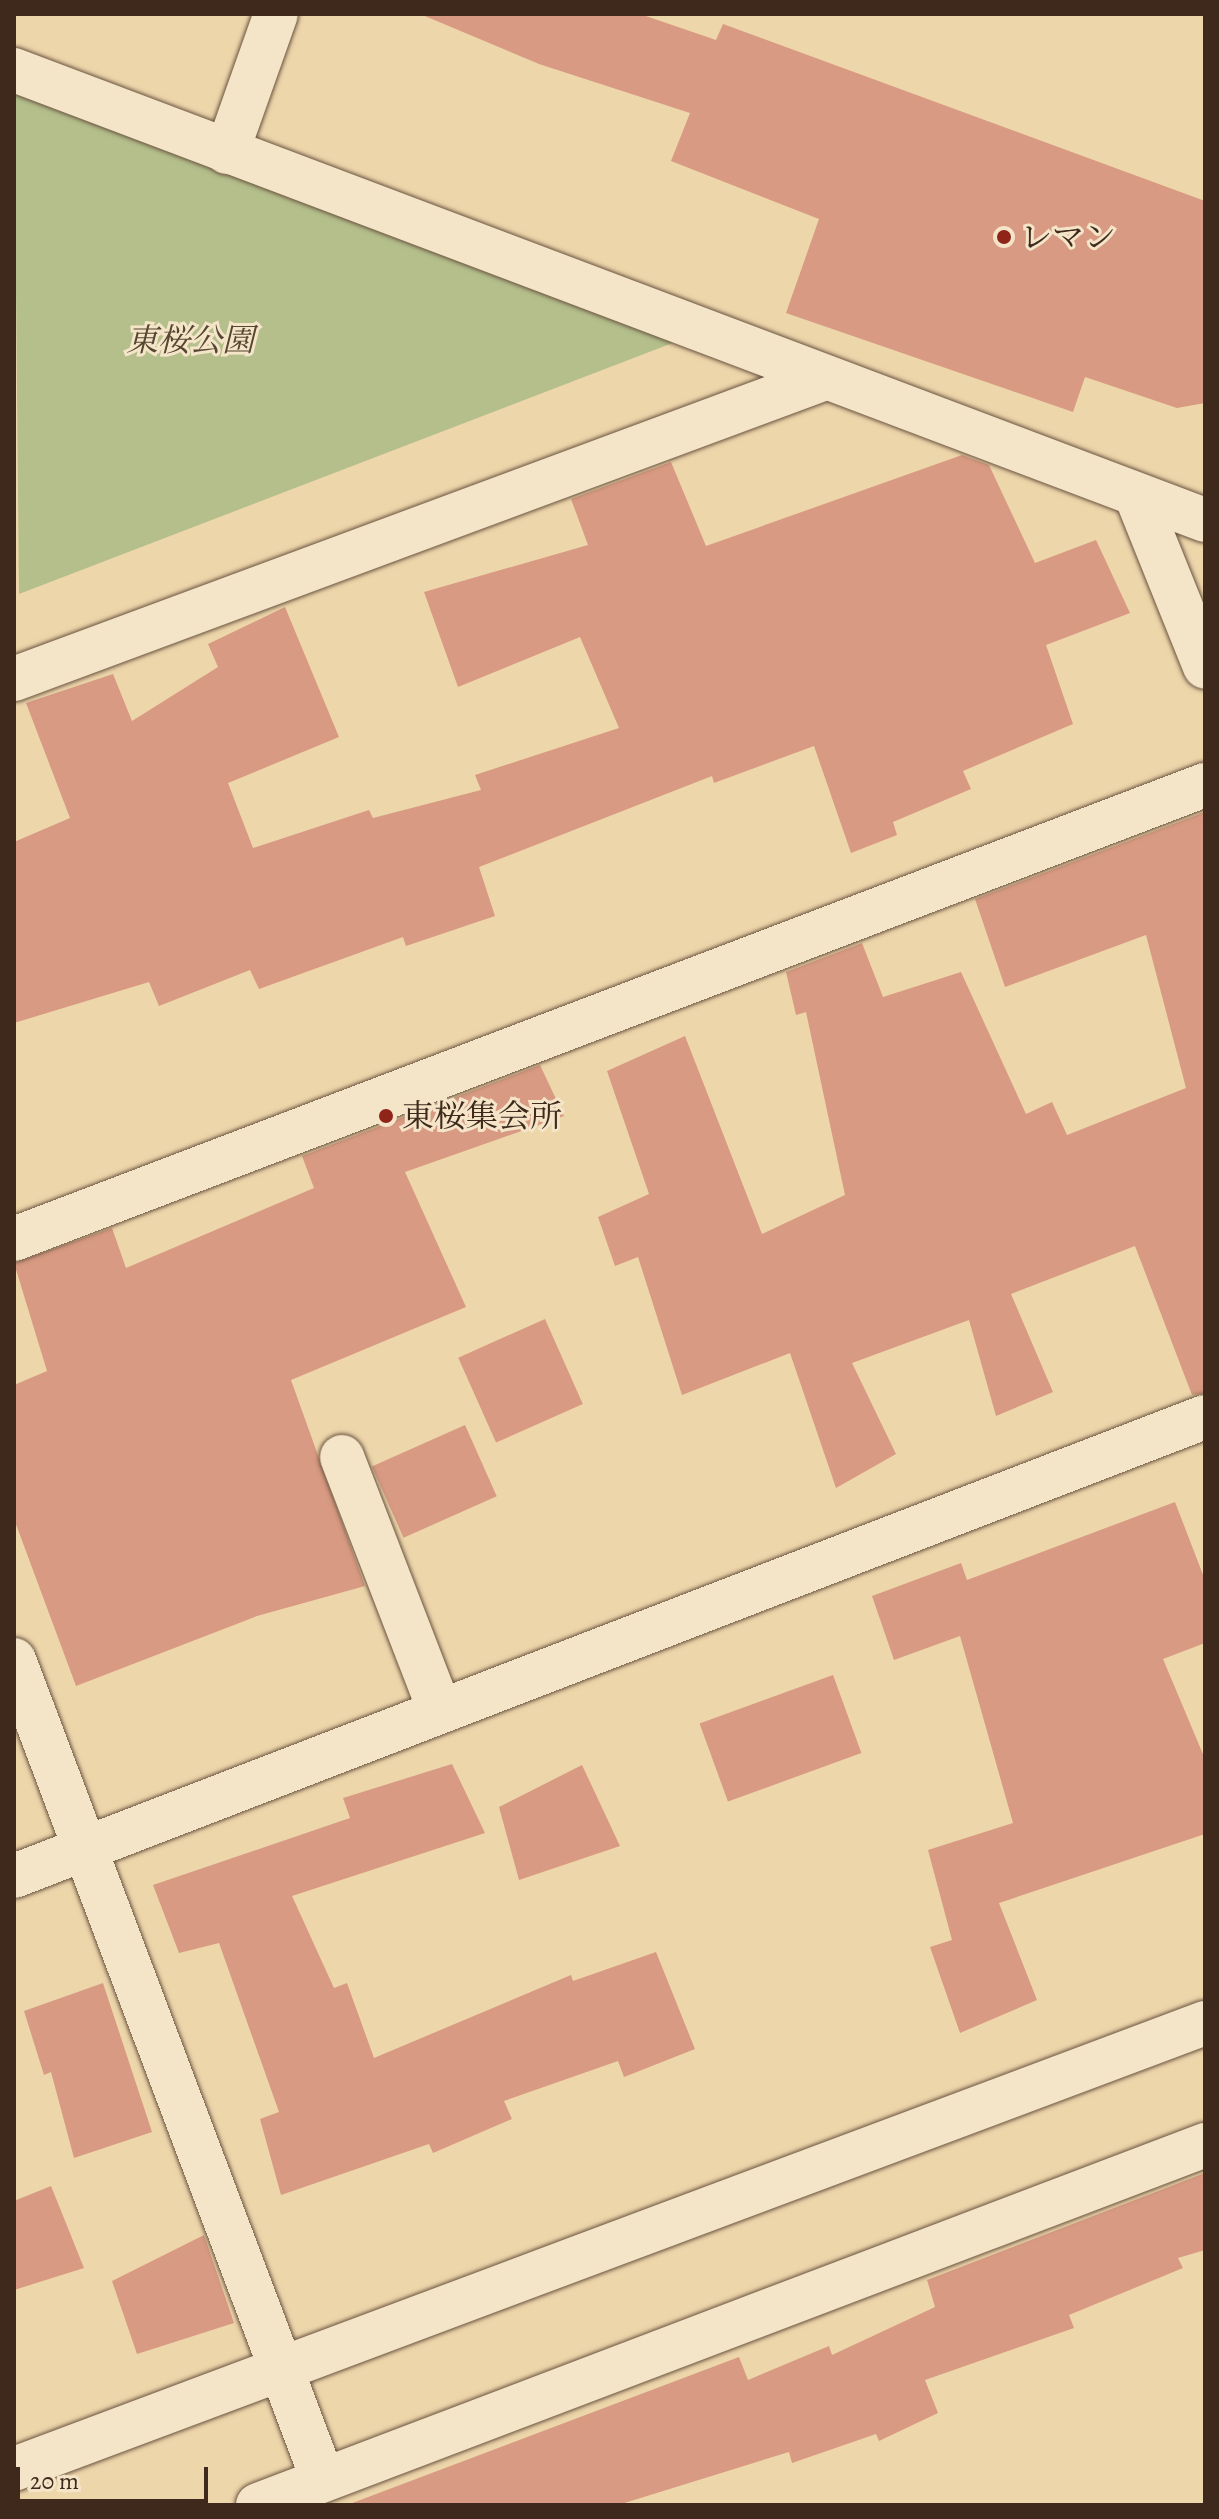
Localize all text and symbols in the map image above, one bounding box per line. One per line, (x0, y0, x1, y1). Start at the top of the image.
place label: レマン (1020, 218, 1116, 256)
marker: レマン (995, 228, 1013, 246)
park label: 東桜公園 (126, 321, 254, 359)
place label: 東桜集会所 (402, 1097, 562, 1135)
marker: 東桜集会所 (377, 1107, 395, 1125)
scale bar (20, 2451, 212, 2501)
text: 20 m (30, 2465, 79, 2497)

